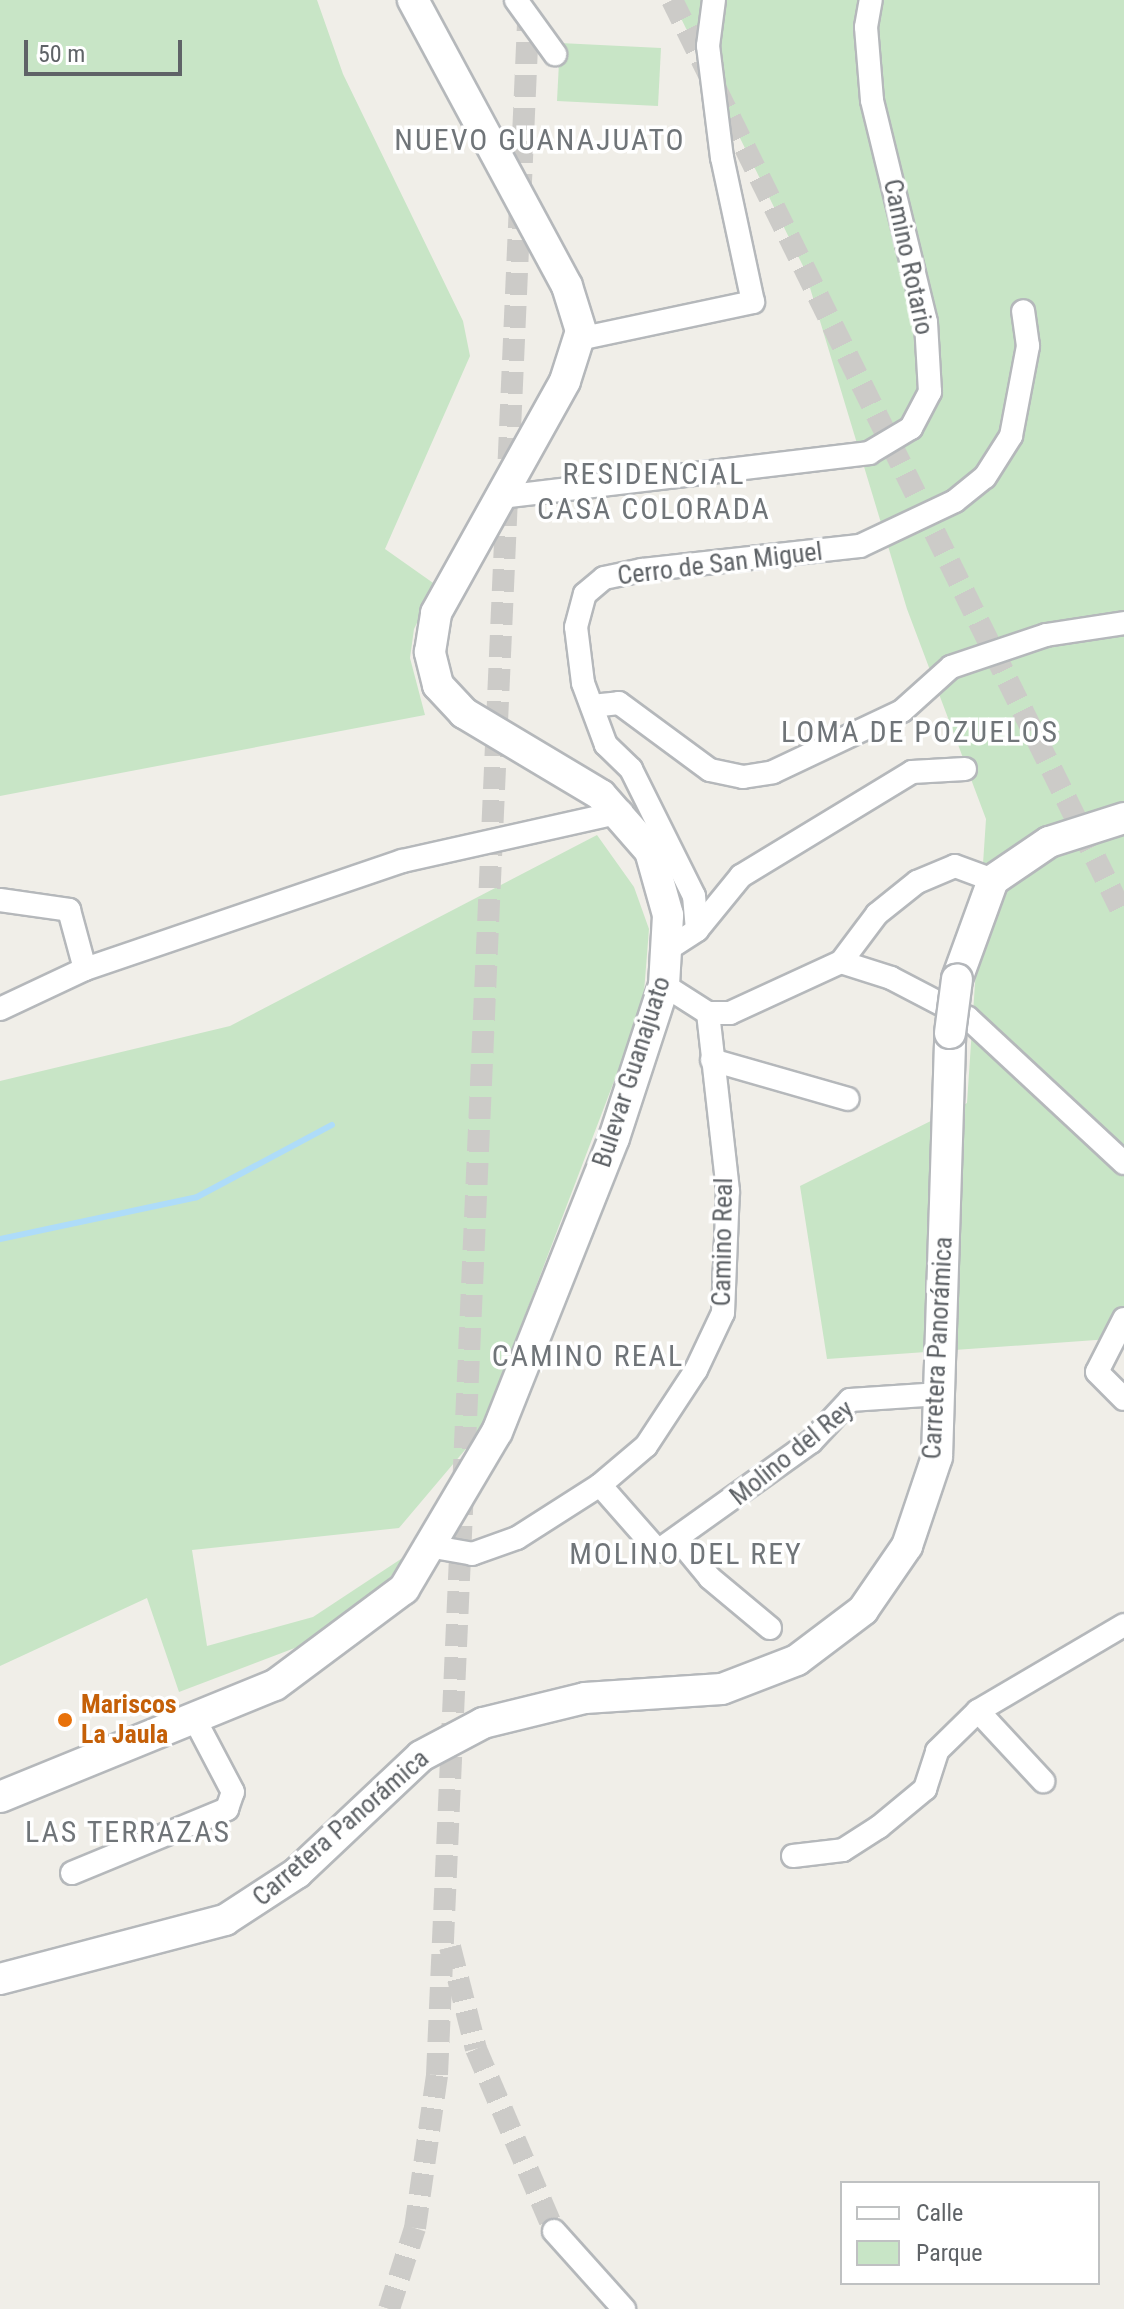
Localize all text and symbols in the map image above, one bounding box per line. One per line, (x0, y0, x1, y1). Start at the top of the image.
scale bar (28, 24, 186, 74)
text: 50 m (38, 40, 85, 68)
district label: NUEVO GUANAJUATO (394, 122, 686, 158)
street label: Camino Rotario (876, 176, 940, 338)
district label: RESIDENCIAL CASA COLORADA (537, 456, 771, 526)
street label: Cerro de San Miguel (616, 536, 824, 592)
district label: LOMA DE POZUELOS (781, 714, 1059, 750)
street label: Bulevar Guanajuato (586, 973, 678, 1171)
street label: Camino Real (706, 1177, 740, 1307)
street label: Carretera Panorámica (917, 1236, 959, 1460)
district label: CAMINO REAL (492, 1338, 684, 1374)
street label: Molino del Rey (724, 1394, 860, 1512)
district label: MOLINO DEL REY (569, 1536, 803, 1572)
place label: Mariscos La Jaula (81, 1689, 177, 1750)
marker: Mariscos La Jaula (56, 1711, 74, 1729)
street label: Carretera Panorámica (247, 1743, 435, 1913)
district label: LAS TERRAZAS (25, 1814, 231, 1850)
legend (840, 2181, 1100, 2285)
text: Calle (916, 2199, 963, 2227)
text: Parque (916, 2239, 983, 2267)

